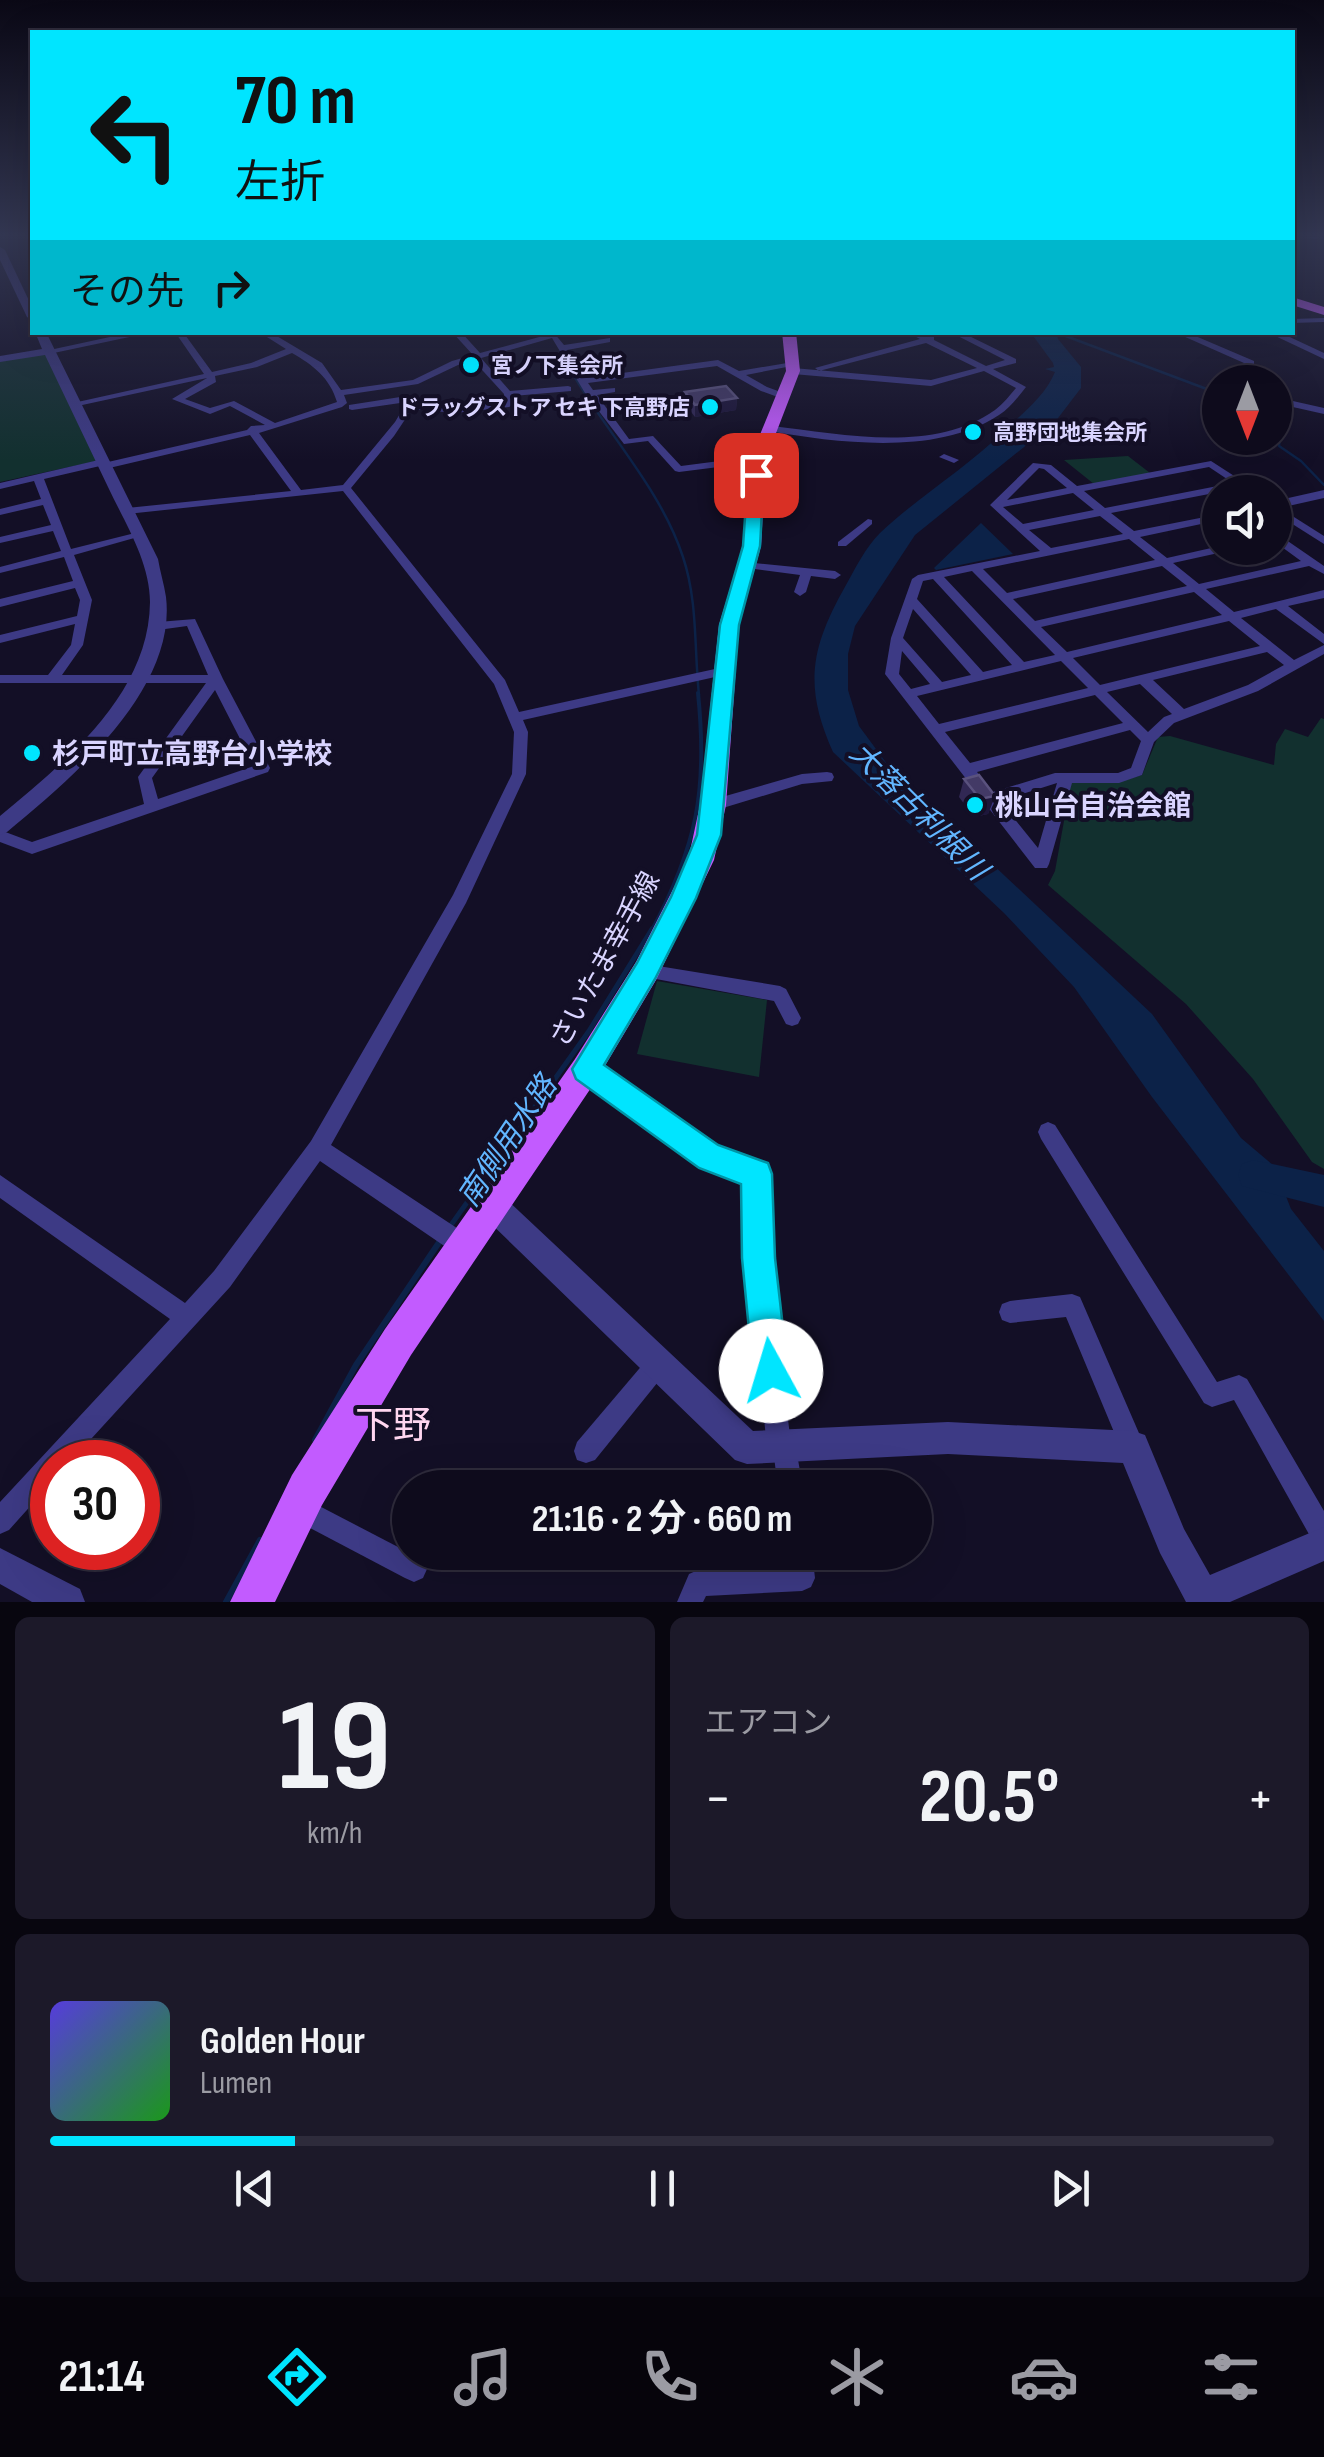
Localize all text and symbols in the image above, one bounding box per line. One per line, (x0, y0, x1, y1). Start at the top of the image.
text: 70 m (235, 60, 356, 144)
icon: left (70, 70, 200, 200)
text: 左折 (235, 156, 325, 211)
icon: right (204, 260, 259, 315)
text: その先 (70, 270, 184, 315)
place label: 宮ノ下集会所 (491, 353, 623, 380)
marker: 宮ノ下集会所 (460, 354, 482, 376)
north arrow (1202, 365, 1292, 455)
map controls (1202, 365, 1292, 565)
place label: ドラッグストア セキ 下高野店 (397, 395, 690, 422)
marker: ドラッグストア セキ 下高野店 (699, 396, 721, 418)
place label: 高野団地集会所 (993, 420, 1147, 447)
marker: 高野団地集会所 (962, 421, 984, 443)
pin (714, 433, 799, 518)
icon: arrive (729, 448, 784, 503)
button: sound (1202, 475, 1292, 565)
water label: 大落古利根川 (842, 735, 997, 890)
place label: 杉戸町立高野台小学校 (52, 738, 332, 771)
marker: 杉戸町立高野台小学校 (21, 742, 43, 764)
place label: 桃山台自治会館 (995, 790, 1191, 823)
marker: 桃山台自治会館 (964, 794, 986, 816)
street label: さいたま幸手線 (544, 866, 667, 1053)
water label: 南側用水路 (451, 1067, 566, 1214)
position arrow (719, 1319, 823, 1423)
district label: 下野 (355, 1404, 431, 1449)
speed limit sign: 30 (30, 1440, 160, 1570)
text: 21:16 · 2 分 · 660 m (532, 1497, 792, 1542)
text: 19 (278, 1671, 391, 1827)
text: エアコン (705, 1704, 833, 1743)
text: 20.5° (919, 1753, 1059, 1844)
text: − (705, 1766, 731, 1833)
text: + (1247, 1766, 1274, 1833)
text: km/h (307, 1814, 362, 1853)
text: Golden Hour (200, 2019, 365, 2064)
text: Lumen (200, 2064, 272, 2103)
icon: previous (227, 2161, 282, 2216)
icon: pause (635, 2161, 690, 2216)
icon: next (1043, 2161, 1098, 2216)
icon: directions (262, 2342, 332, 2412)
icon: music (448, 2342, 518, 2412)
icon: phone (635, 2342, 705, 2412)
icon: climate (822, 2342, 892, 2412)
icon: car (1009, 2342, 1079, 2412)
icon: filters (1196, 2342, 1266, 2412)
text: 21:14 (58, 2350, 145, 2405)

